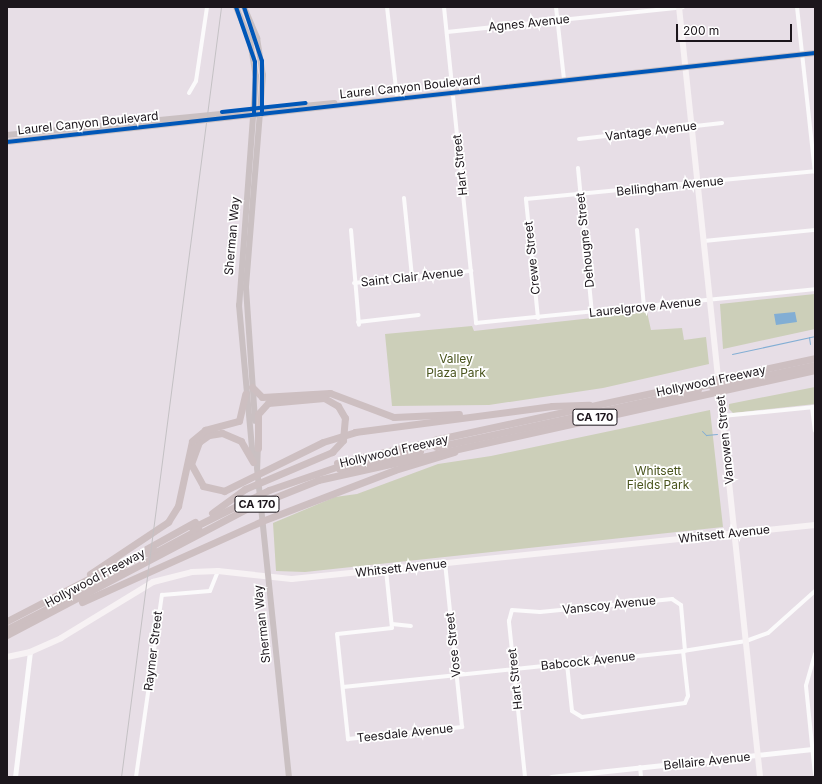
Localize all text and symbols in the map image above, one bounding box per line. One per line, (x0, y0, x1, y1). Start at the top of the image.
street label: Agnes Avenue (488, 12, 570, 34)
scale bar (678, 16, 794, 42)
text: 200 m (683, 23, 719, 38)
street label: Laurel Canyon Boulevard (339, 72, 481, 102)
street label: Laurel Canyon Boulevard (17, 108, 159, 138)
street label: Vantage Avenue (604, 118, 698, 144)
street label: Hart Street (450, 134, 470, 196)
street label: Bellingham Avenue (616, 173, 724, 199)
street label: Dehougne Street (573, 192, 597, 288)
street label: Sherman Way (221, 196, 243, 276)
street label: Crewe Street (521, 221, 543, 295)
street label: Saint Clair Avenue (360, 264, 464, 290)
street label: Laurelgrove Avenue (588, 294, 702, 320)
park label: Valley Plaza Park (426, 352, 486, 380)
street label: Hollywood Freeway (655, 362, 767, 400)
street label: Vanowen Street (713, 395, 737, 485)
road number: CA 170 (572, 408, 618, 426)
street label: Hollywood Freeway (338, 431, 450, 471)
park label: Whitsett Fields Park (627, 464, 689, 492)
road number: CA 170 (234, 495, 280, 513)
street label: Whitsett Avenue (677, 522, 771, 546)
street label: Hollywood Freeway (42, 545, 148, 611)
street label: Whitsett Avenue (354, 556, 448, 580)
street label: Sherman Way (251, 584, 273, 664)
street label: Vanscoy Avenue (562, 593, 656, 617)
street label: Raymer Street (141, 610, 165, 692)
street label: Vose Street (442, 612, 464, 678)
street label: Hart Street (505, 648, 525, 710)
street label: Babcock Avenue (540, 649, 636, 673)
street label: Teesdale Avenue (356, 721, 454, 745)
street label: Bellaire Avenue (663, 749, 751, 773)

